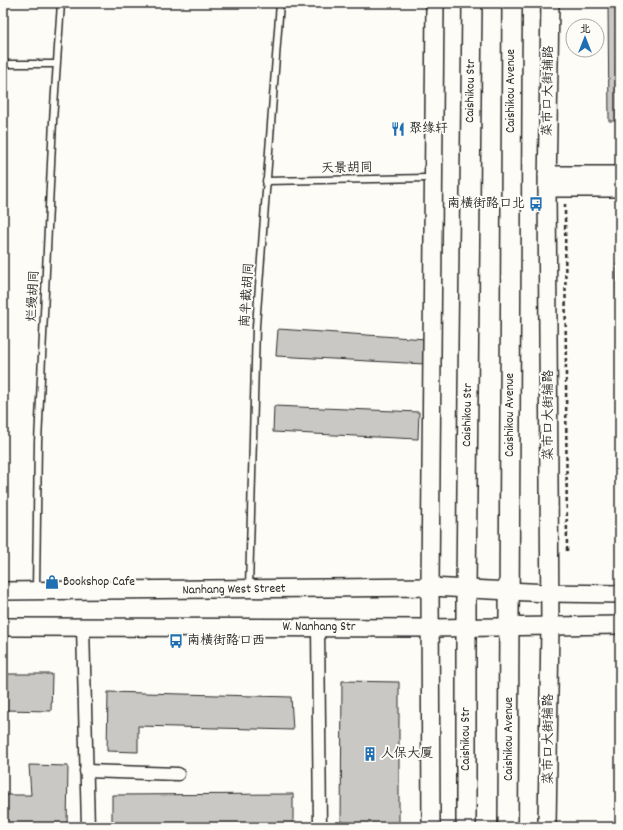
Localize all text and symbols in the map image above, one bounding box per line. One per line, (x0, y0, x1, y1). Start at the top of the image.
north arrow (565, 18, 605, 58)
text: 北 (580, 22, 591, 38)
street label: 菜市口大街辅路 (539, 45, 559, 137)
street label: Caishikou Avenue (502, 49, 521, 133)
street label: Caishikou Str (461, 59, 481, 123)
place label: 聚缘轩 (409, 120, 448, 139)
restaurant icon: 聚缘轩 (390, 121, 406, 137)
street label: 天景胡同 (321, 159, 373, 179)
place label: 南横街路口北 (447, 195, 525, 214)
bus stop icon: 南横街路口北 (528, 196, 544, 212)
street label: 南半截胡同 (236, 262, 260, 328)
street label: 烂缦胡同 (23, 270, 45, 322)
street label: 菜市口大街辅路 (540, 369, 559, 461)
street label: Caishikou Avenue (501, 373, 520, 457)
street label: Caishikou Str (458, 383, 478, 447)
place label: Bookshop Cafe (63, 573, 135, 592)
shop icon: Bookshop Cafe (44, 574, 60, 590)
street label: Nanhang West Street (182, 580, 286, 600)
street label: W. Nanhang Str (282, 618, 356, 637)
place label: 南横街路口西 (187, 632, 265, 651)
bus stop icon: 南横街路口西 (168, 633, 184, 649)
street label: 菜市口大街辅路 (540, 693, 559, 785)
street label: Caishikou Avenue (500, 697, 519, 781)
street label: Caishikou Str (457, 707, 476, 771)
place label: 人保大厦 (381, 745, 433, 764)
building icon: 人保大厦 (362, 746, 378, 762)

